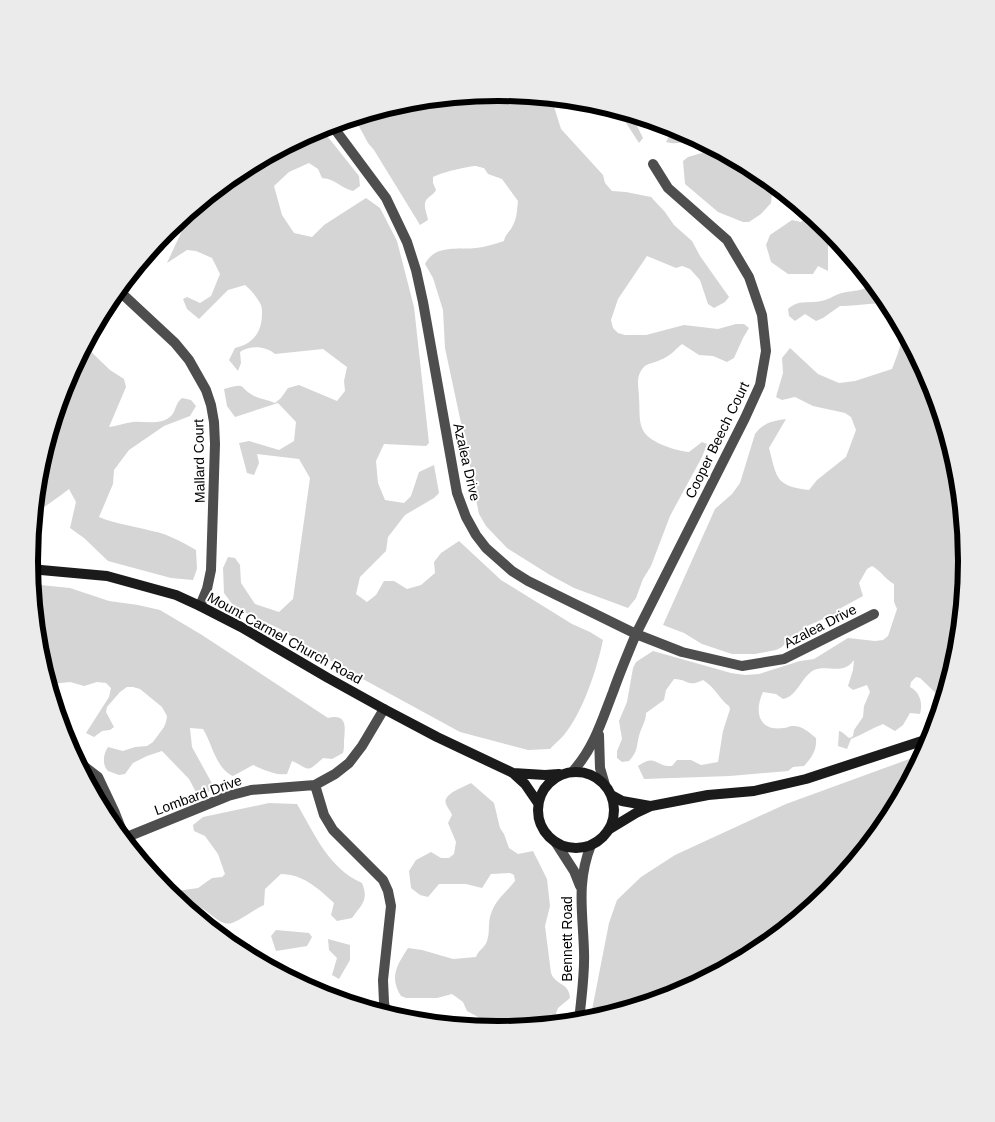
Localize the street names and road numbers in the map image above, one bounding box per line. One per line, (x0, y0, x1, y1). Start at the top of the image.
street label: Cooper Beech Court (682, 379, 752, 501)
street label: Mallard Court (190, 419, 208, 503)
street label: Azalea Drive (450, 422, 484, 503)
street label: Mount Carmel Church Road (205, 589, 365, 687)
street label: Azalea Drive (781, 601, 859, 651)
street label: Lombard Drive (152, 772, 244, 818)
street label: Bennett Road (559, 896, 575, 982)

